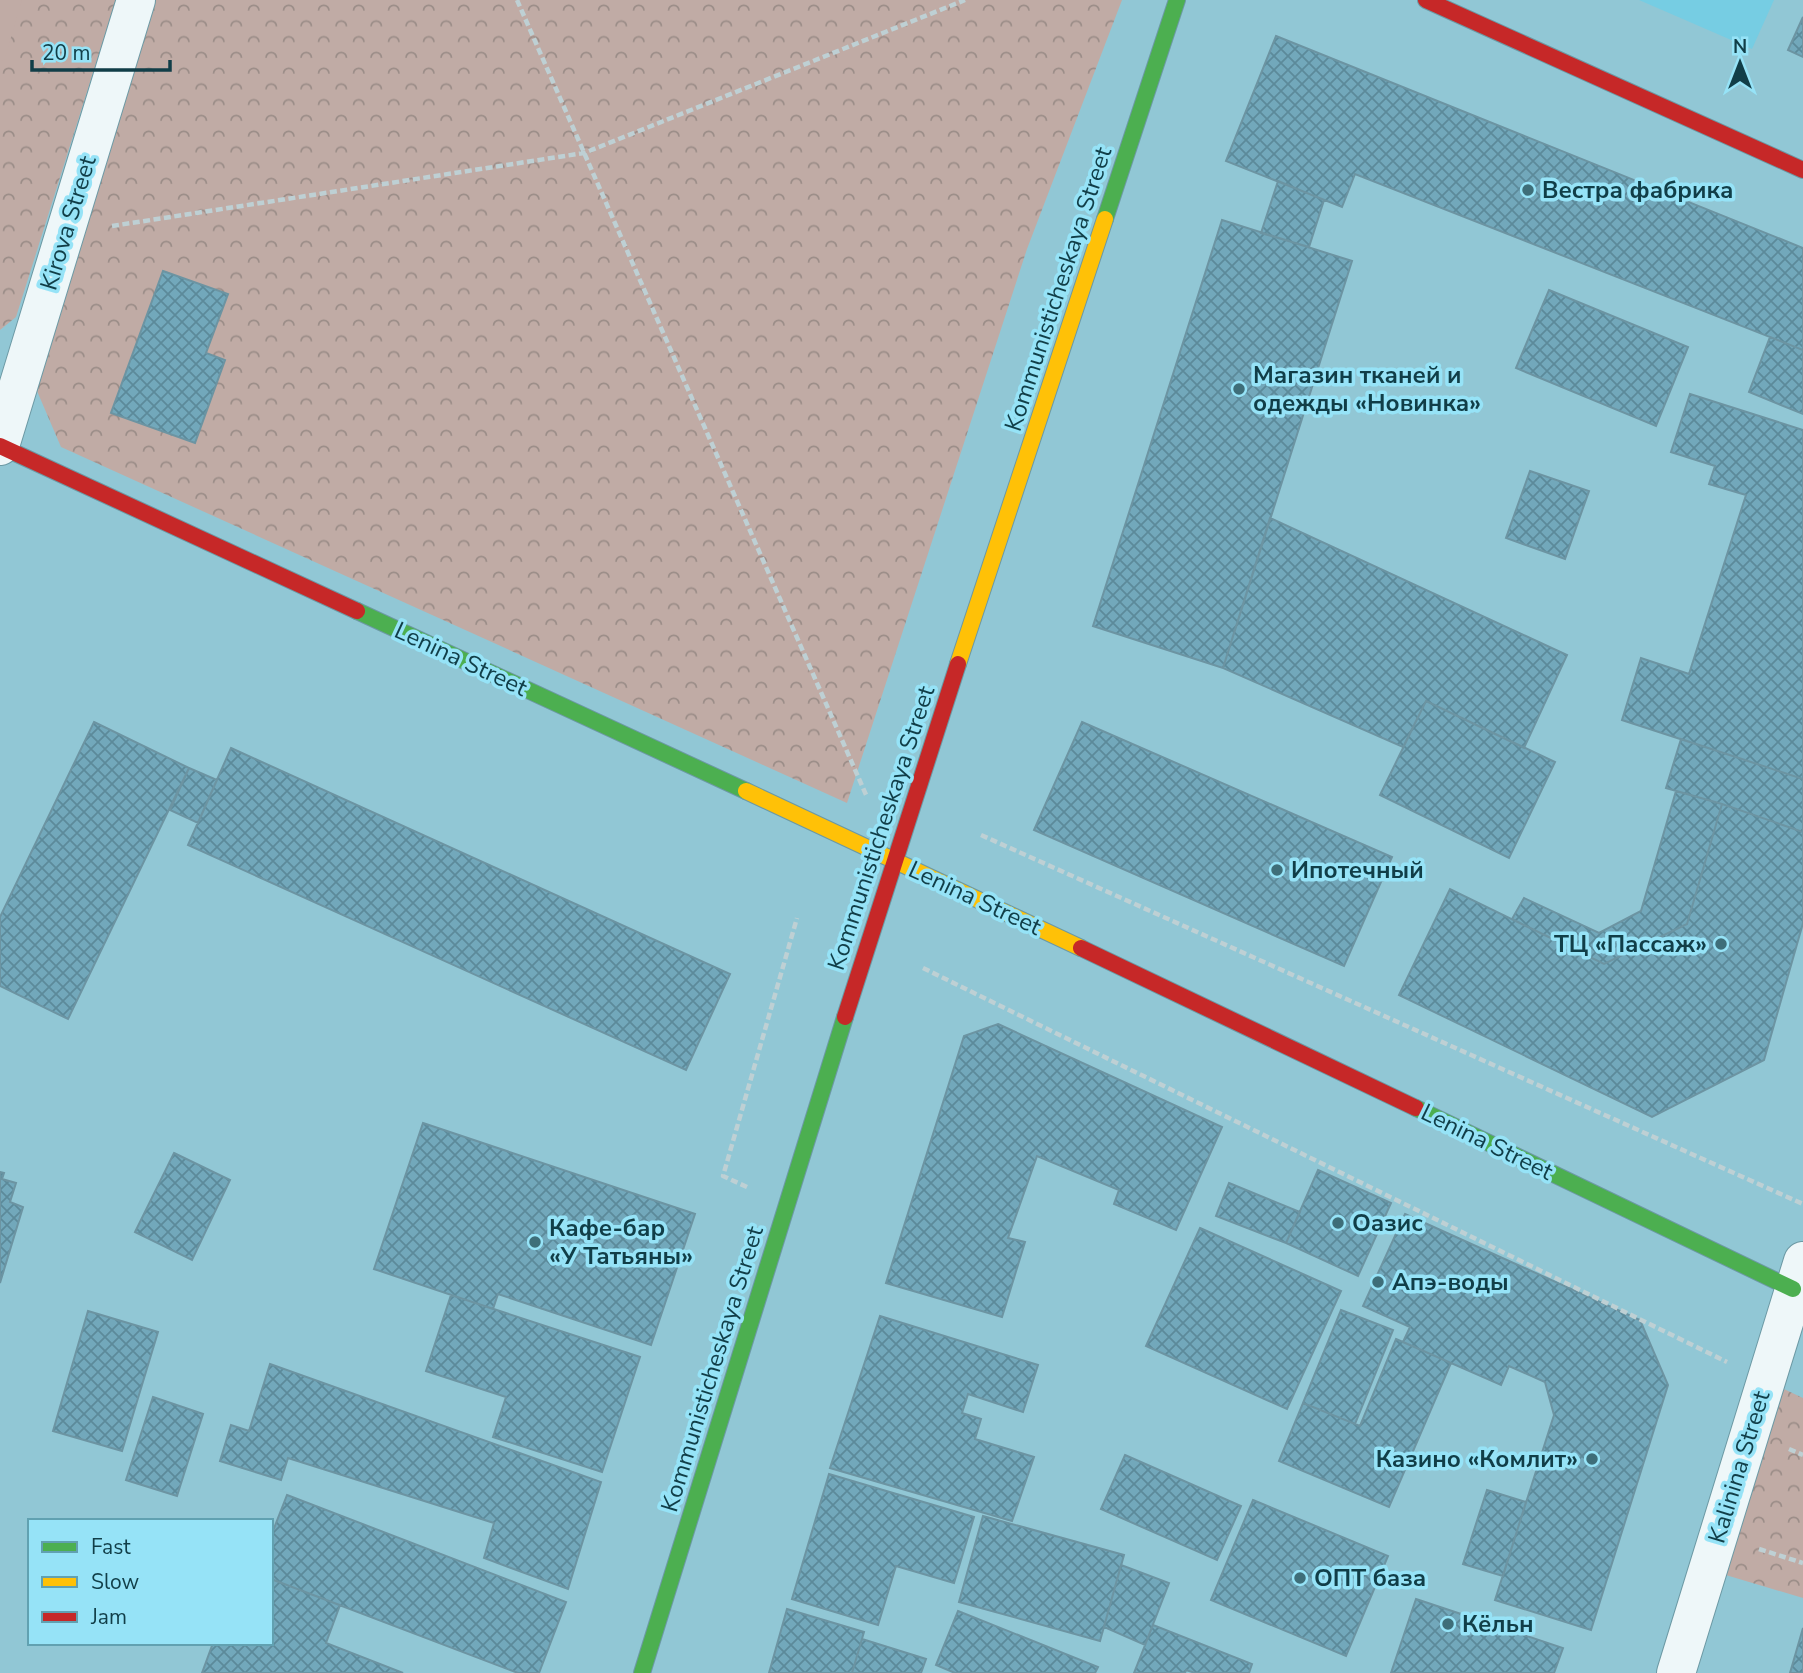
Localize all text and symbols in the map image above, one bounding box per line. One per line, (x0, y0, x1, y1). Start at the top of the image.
scale bar (32, 28, 170, 72)
north arrow (1705, 28, 1775, 98)
text: N (1733, 34, 1747, 60)
text: 20 m (42, 39, 91, 67)
street label: Kommunisticheskaya Street (997, 142, 1119, 435)
street label: Kirova Street (32, 151, 104, 294)
place label: Вестра фабрика (1542, 174, 1733, 206)
marker: Вестра фабрика (1520, 182, 1536, 198)
place label: Магазин тканей и одежды «Новинка» (1253, 359, 1481, 419)
marker: Магазин тканей и одежды «Новинка» (1231, 381, 1247, 397)
street label: Lenina Street (389, 614, 533, 704)
street label: Kommunisticheskaya Street (820, 681, 942, 974)
street label: Lenina Street (903, 853, 1047, 943)
place label: Ипотечный (1291, 854, 1424, 886)
marker: Ипотечный (1269, 862, 1285, 878)
place label: ТЦ «Пассаж» (1554, 928, 1707, 960)
marker: ТЦ «Пассаж» (1713, 936, 1729, 952)
street label: Lenina Street (1416, 1096, 1559, 1188)
place label: Оазис (1352, 1207, 1423, 1239)
place label: Кафе-бар «У Татьяны» (549, 1212, 693, 1272)
marker: Оазис (1330, 1215, 1346, 1231)
street label: Kommunisticheskaya Street (653, 1222, 771, 1516)
marker: Кафе-бар «У Татьяны» (527, 1234, 543, 1250)
place label: Апэ-воды (1392, 1266, 1509, 1298)
marker: Апэ-воды (1370, 1274, 1386, 1290)
street label: Kalinina Street (1701, 1386, 1778, 1547)
place label: Казино «Комлит» (1376, 1443, 1578, 1475)
marker: Казино «Комлит» (1584, 1451, 1600, 1467)
legend (28, 1519, 273, 1645)
text: Fast (91, 1533, 131, 1561)
place label: ОПТ база (1314, 1562, 1426, 1594)
text: Slow (91, 1568, 140, 1596)
marker: ОПТ база (1292, 1570, 1308, 1586)
text: Jam (90, 1603, 127, 1631)
place label: Кёльн (1462, 1608, 1534, 1640)
marker: Кёльн (1440, 1616, 1456, 1632)

